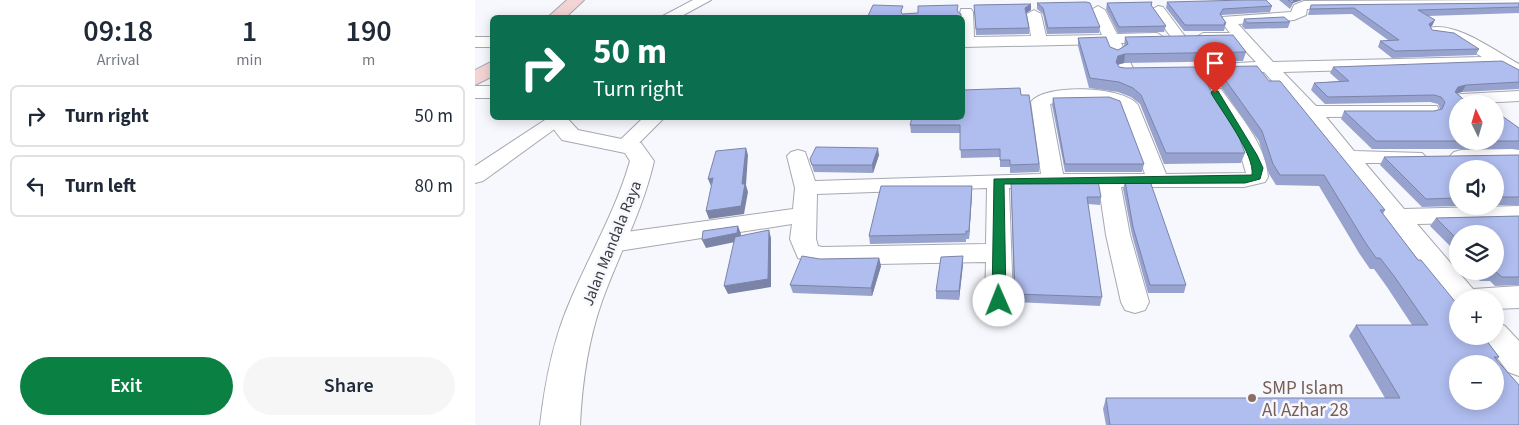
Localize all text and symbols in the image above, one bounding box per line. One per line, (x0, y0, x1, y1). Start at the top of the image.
text: 09:18 (83, 10, 153, 53)
text: 1 (242, 10, 257, 53)
text: 190 (346, 10, 392, 53)
text: 50 m (593, 27, 667, 77)
icon: right (510, 35, 575, 100)
pin (1194, 42, 1236, 93)
text: Arrival (97, 49, 140, 71)
text: min (236, 49, 262, 71)
text: m (362, 49, 375, 71)
icon: arrive (1201, 49, 1229, 77)
text: Turn right (593, 73, 683, 105)
north arrow (1449, 95, 1504, 150)
map controls (1449, 95, 1504, 410)
icon: right (22, 102, 50, 130)
text: Turn right (65, 103, 149, 130)
text: 50 m (415, 103, 453, 130)
button: sound (1449, 160, 1504, 215)
icon: left (22, 172, 50, 200)
text: Turn left (65, 173, 136, 200)
text: 80 m (415, 173, 453, 200)
street label: Jalan Mandala Raya (577, 178, 647, 309)
button: layers (1449, 225, 1504, 280)
position arrow (972, 274, 1024, 326)
button: + (1449, 290, 1504, 345)
button: − (1449, 355, 1504, 410)
button: Exit (20, 357, 233, 415)
button: Share (243, 357, 455, 415)
place label: SMP Islam Al Azhar 28 (1262, 375, 1349, 424)
marker: SMP Islam Al Azhar 28 (1246, 392, 1258, 404)

